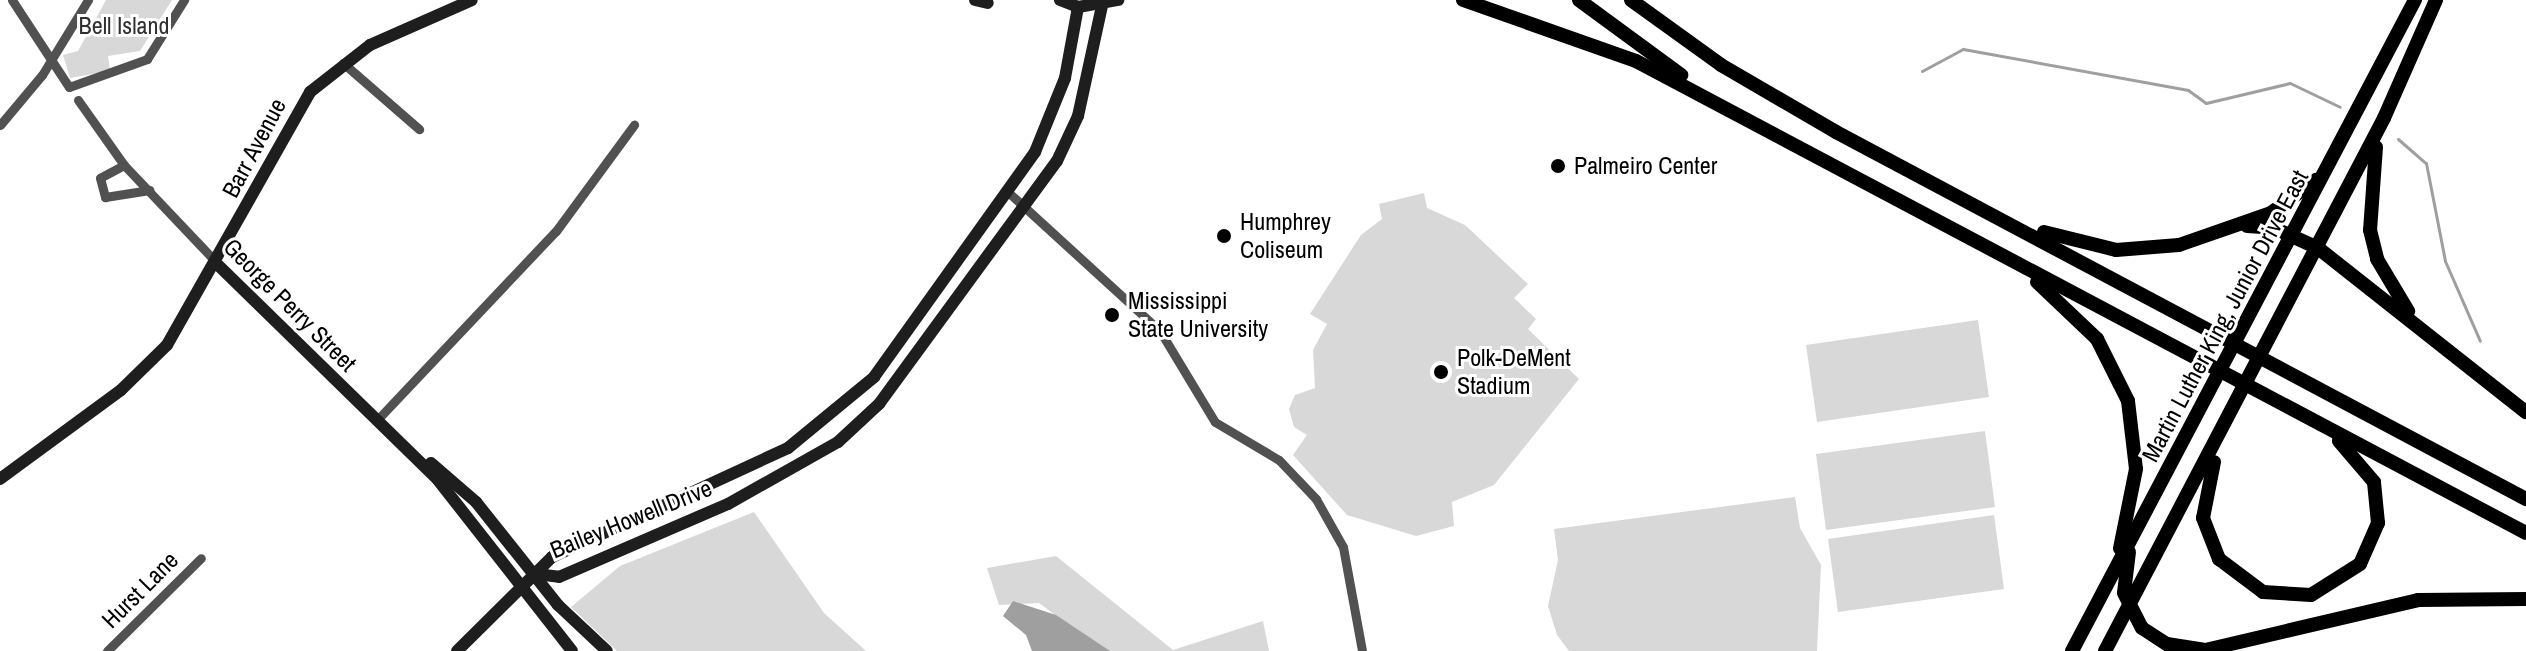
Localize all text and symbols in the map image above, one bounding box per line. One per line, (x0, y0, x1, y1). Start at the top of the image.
park label: Bell Island (79, 12, 169, 40)
street label: Barr Avenue (216, 93, 292, 203)
place label: Palmeiro Center (1574, 152, 1717, 180)
marker: Palmeiro Center (1549, 157, 1567, 175)
street label: Martin Luther King, Junior Drive East (2136, 165, 2314, 467)
place label: Humphrey Coliseum (1240, 208, 1331, 264)
marker: Humphrey Coliseum (1215, 227, 1233, 245)
street label: George Perry Street (218, 233, 362, 377)
place label: Mississippi State University (1128, 287, 1268, 343)
marker: Mississippi State University (1103, 306, 1121, 324)
place label: Polk-DeMent Stadium (1457, 344, 1571, 400)
marker: Polk-DeMent Stadium (1432, 363, 1450, 381)
street label: Bailey Howell Drive (546, 473, 716, 565)
street label: Hurst Lane (96, 546, 184, 634)

